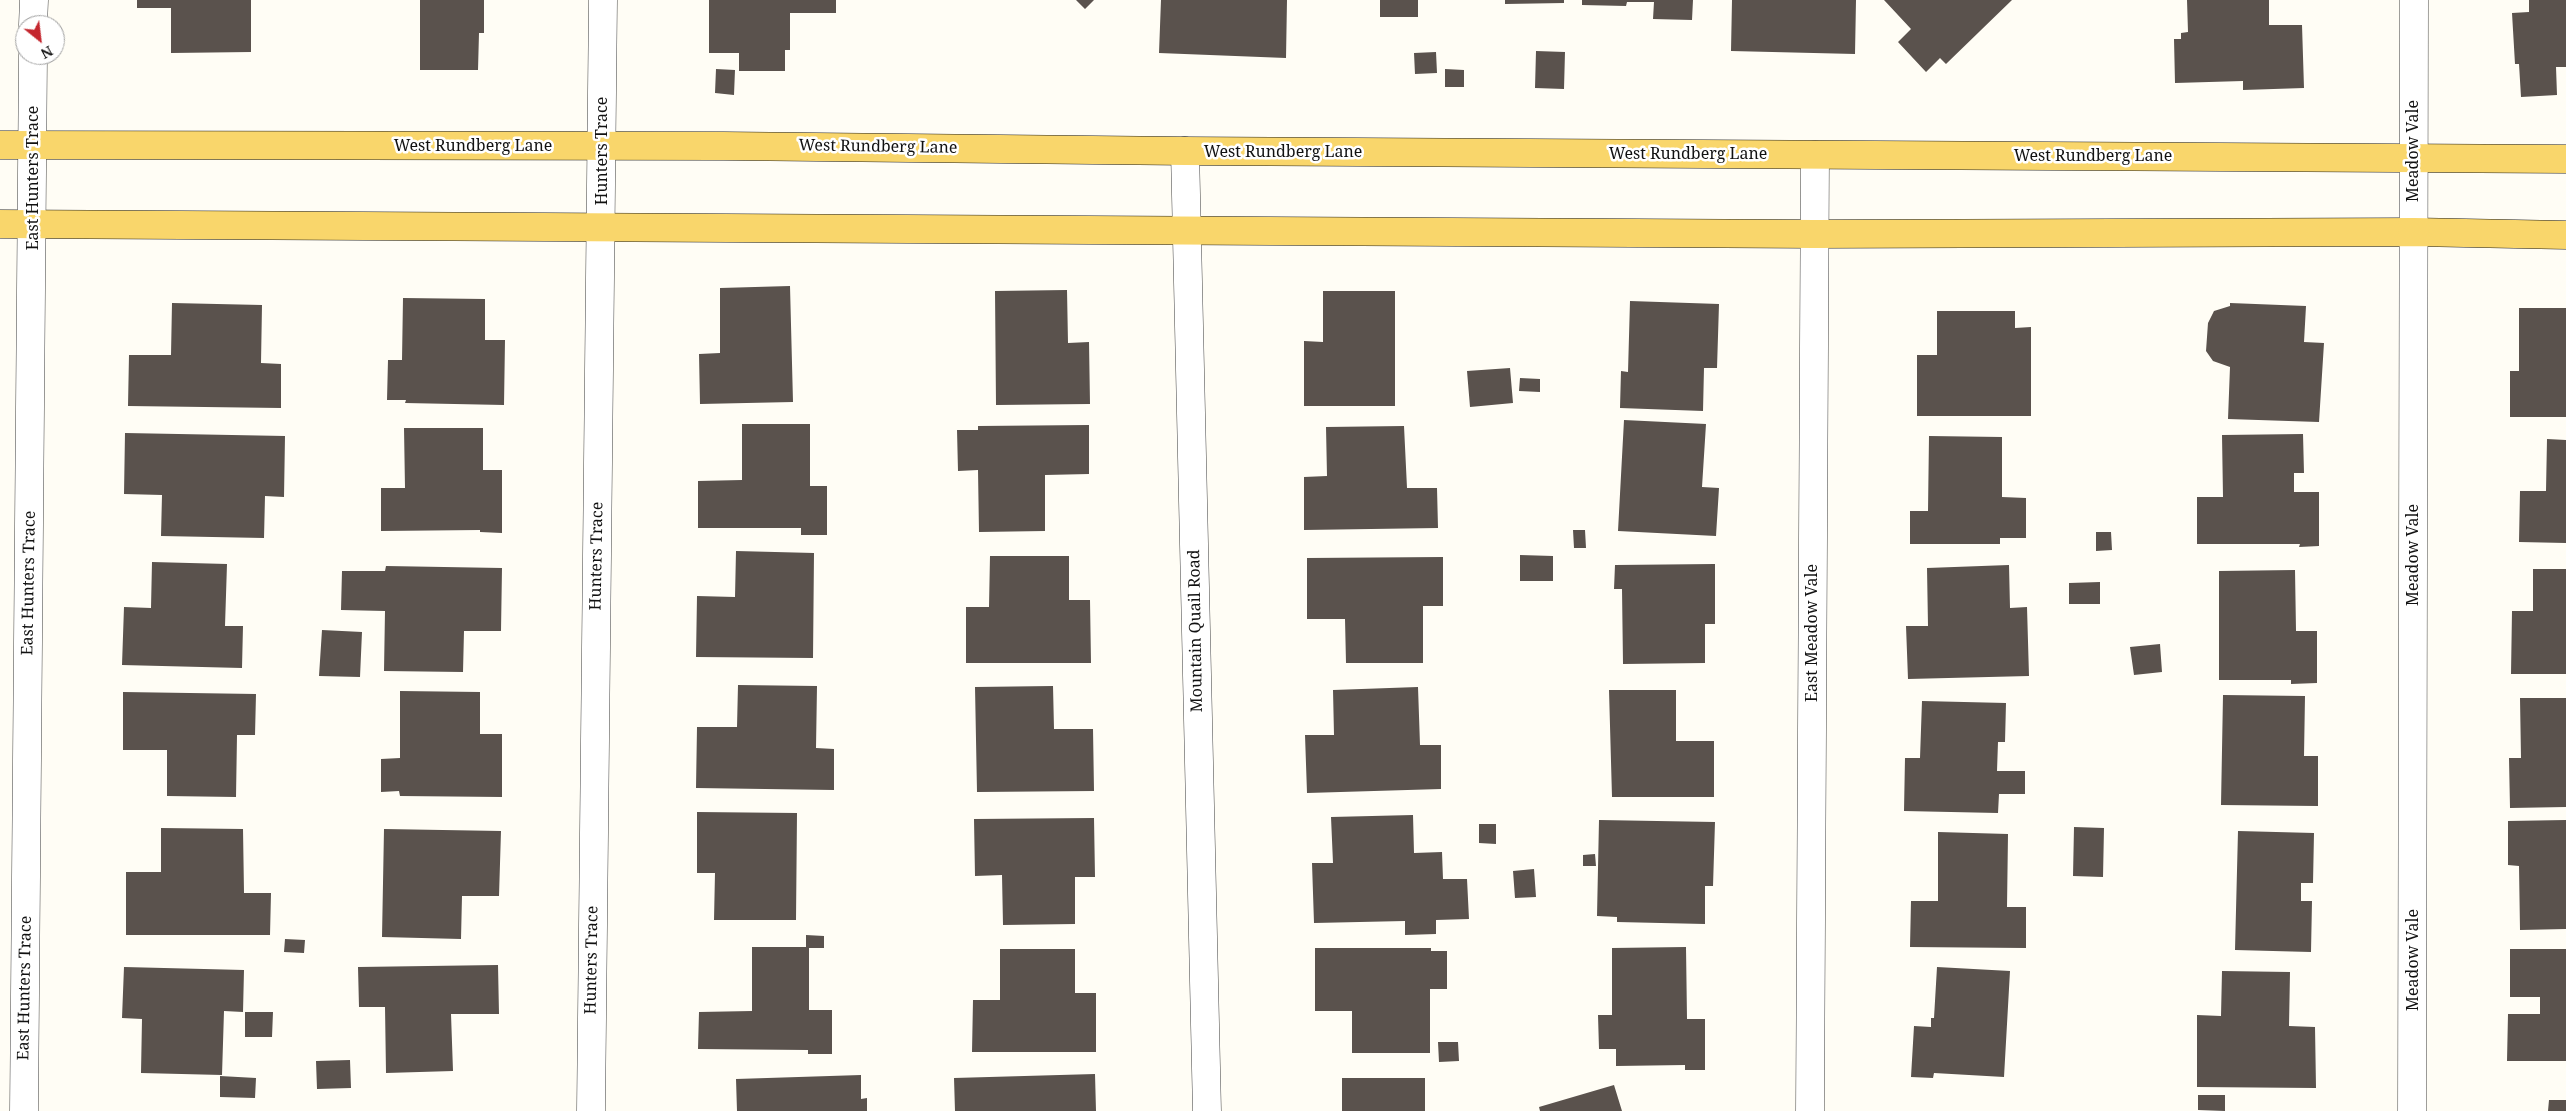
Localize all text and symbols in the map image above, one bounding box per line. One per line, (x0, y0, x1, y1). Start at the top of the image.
north arrow (15, 15, 65, 65)
text: N (38, 42, 56, 64)
street label: Hunters Trace (592, 97, 612, 205)
street label: Meadow Vale (2403, 100, 2423, 202)
street label: East Hunters Trace (23, 106, 43, 250)
street label: West Rundberg Lane (394, 136, 552, 156)
street label: West Rundberg Lane (798, 136, 958, 158)
street label: West Rundberg Lane (1204, 142, 1362, 162)
street label: West Rundberg Lane (1609, 144, 1767, 164)
street label: West Rundberg Lane (2014, 146, 2172, 166)
street label: Hunters Trace (586, 501, 608, 611)
street label: Meadow Vale (2403, 504, 2423, 606)
street label: East Hunters Trace (18, 510, 40, 656)
street label: Mountain Quail Road (1185, 549, 1207, 713)
street label: East Meadow Vale (1802, 564, 1822, 702)
street label: Hunters Trace (581, 905, 603, 1015)
street label: Meadow Vale (2403, 909, 2423, 1011)
street label: East Hunters Trace (14, 915, 36, 1061)

